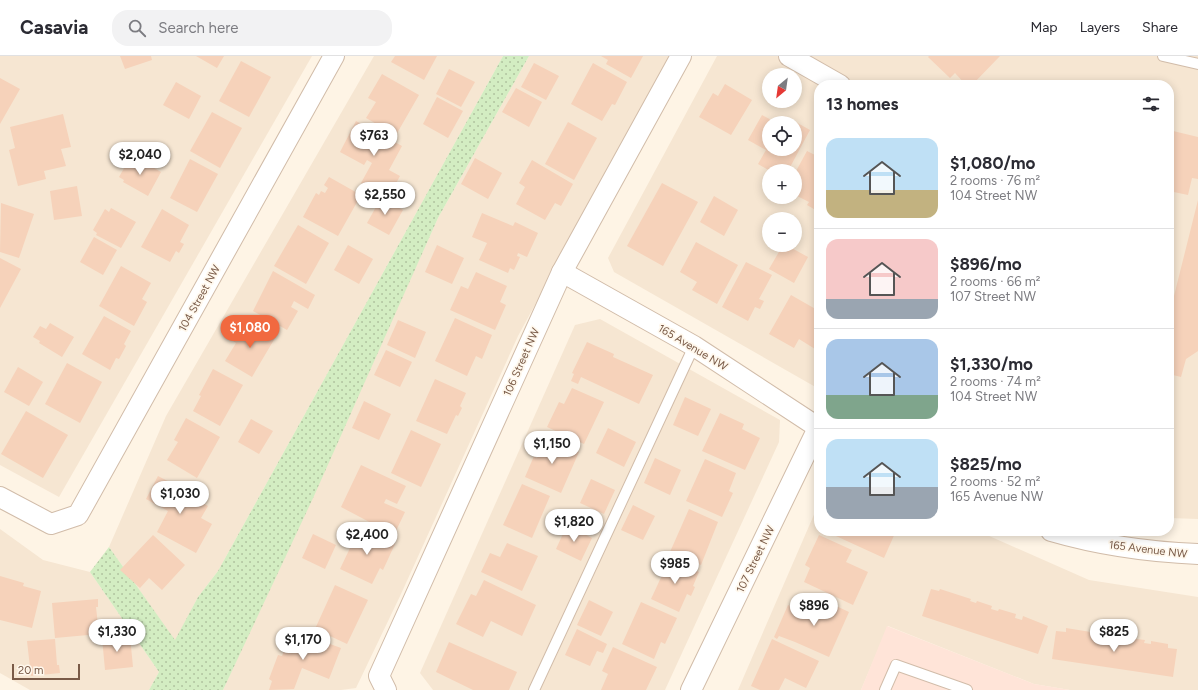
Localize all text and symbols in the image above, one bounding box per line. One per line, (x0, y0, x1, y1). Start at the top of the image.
search box (112, 10, 392, 46)
text: Casavia (20, 16, 88, 39)
icon: search (126, 17, 148, 39)
text: Search here (158, 19, 238, 37)
text: Map (1030, 19, 1058, 36)
text: Layers (1080, 19, 1120, 36)
text: Share (1142, 19, 1178, 36)
north arrow (762, 68, 802, 108)
map controls (762, 68, 802, 252)
icon: filters (1140, 93, 1162, 115)
text: 13 homes (826, 94, 898, 114)
button: locate (762, 116, 802, 156)
pin: $763 (350, 123, 398, 157)
text: $763 (359, 128, 389, 143)
pin: $2,040 (107, 142, 173, 176)
text: $2,040 (118, 147, 162, 162)
text: $1,080/mo (950, 153, 1035, 173)
icon: home (858, 154, 906, 202)
button: + (762, 164, 802, 204)
text: 2 rooms · 76 m² (950, 173, 1040, 188)
pin: $2,550 (352, 182, 418, 216)
text: $2,550 (364, 187, 406, 202)
text: 104 Street NW (950, 188, 1037, 203)
button: − (762, 212, 802, 252)
text: $896/mo (950, 254, 1022, 274)
icon: home (858, 255, 906, 303)
street label: 104 Street NW (176, 262, 223, 334)
text: 2 rooms · 66 m² (950, 274, 1040, 289)
text: 107 Street NW (950, 289, 1036, 304)
pin: $1,080 (217, 315, 283, 349)
text: $1,080 (230, 320, 270, 335)
street label: 165 Avenue NW (656, 322, 730, 374)
street label: 106 Street NW (501, 326, 542, 398)
text: $1,330/mo (950, 354, 1033, 374)
icon: home (858, 355, 906, 403)
text: 2 rooms · 74 m² (950, 374, 1041, 389)
text: 104 Street NW (950, 389, 1037, 404)
pin: $1,150 (519, 431, 585, 465)
text: $1,150 (533, 436, 571, 451)
text: $825/mo (950, 454, 1022, 474)
icon: home (858, 455, 906, 503)
text: 2 rooms · 52 m² (950, 474, 1041, 489)
pin: $1,030 (147, 481, 213, 515)
text: $1,030 (160, 486, 200, 501)
text: 165 Avenue NW (950, 489, 1043, 504)
pin: $1,820 (541, 509, 607, 543)
text: $1,820 (554, 514, 594, 529)
pin: $2,400 (334, 522, 400, 556)
street label: 107 Street NW (734, 523, 777, 595)
text: $2,400 (345, 527, 389, 542)
street label: 165 Avenue NW (1108, 538, 1188, 561)
pin: $985 (651, 551, 699, 585)
text: $985 (660, 556, 690, 571)
pin: $896 (790, 593, 838, 627)
text: $896 (799, 598, 829, 613)
pin: $1,330 (84, 619, 150, 653)
pin: $825 (1090, 619, 1138, 653)
text: $1,330 (98, 624, 136, 639)
text: $825 (1099, 624, 1129, 639)
pin: $1,170 (270, 627, 336, 661)
text: $1,170 (284, 632, 322, 647)
scale bar (12, 662, 80, 681)
text: 20 m (18, 664, 43, 677)

